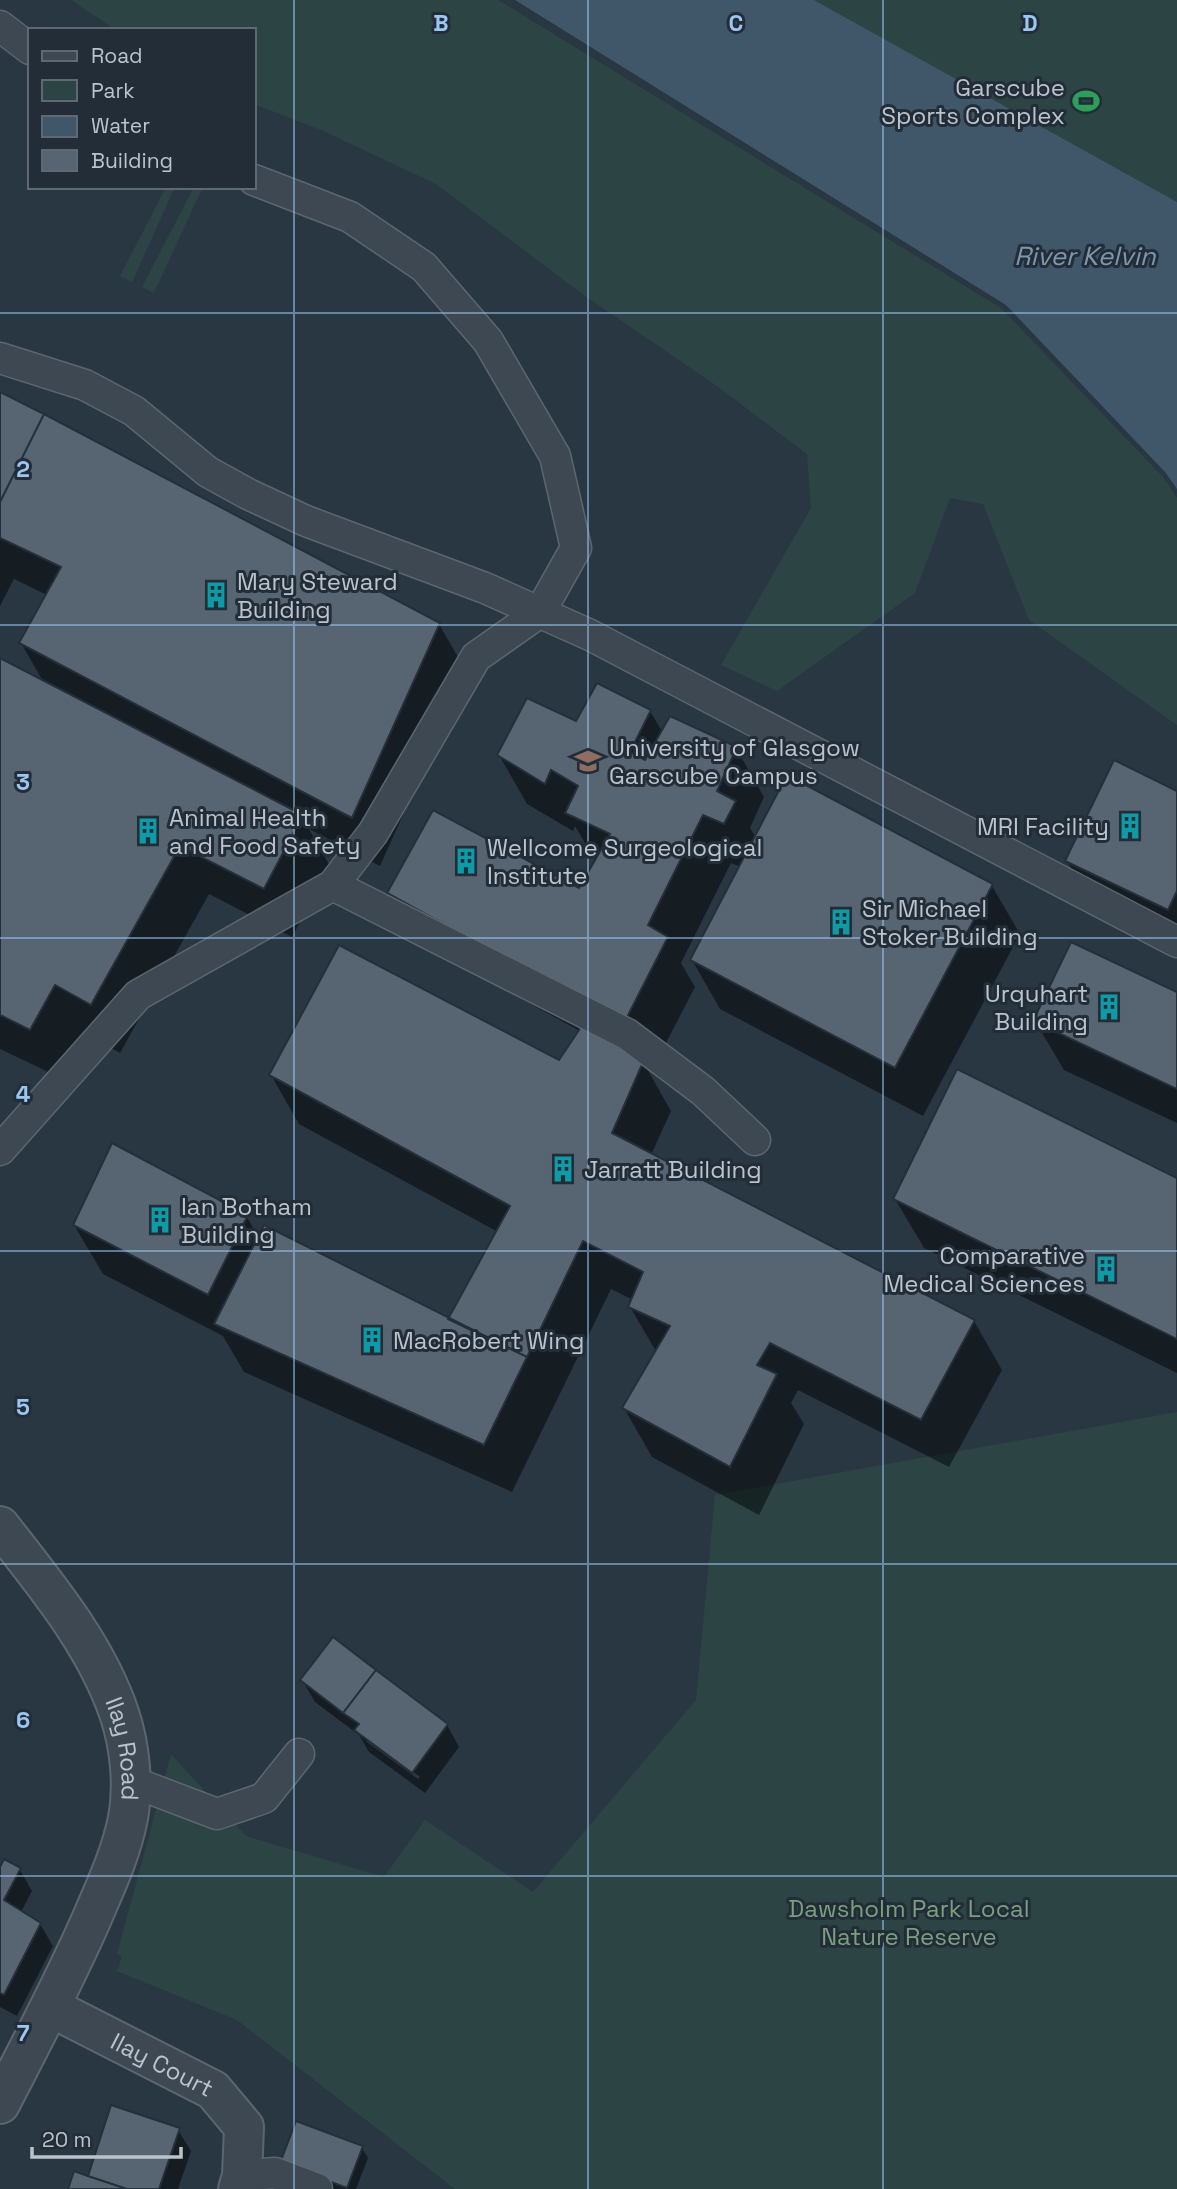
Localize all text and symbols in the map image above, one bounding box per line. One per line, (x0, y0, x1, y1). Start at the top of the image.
text: B (433, 8, 449, 38)
text: C (729, 8, 743, 38)
text: D (1022, 8, 1038, 38)
legend (28, 28, 256, 189)
text: Road (91, 42, 143, 69)
place label: Garscube Sports Complex (881, 72, 1065, 131)
text: Park (91, 77, 135, 104)
sports icon: Garscube Sports Complex (1071, 86, 1101, 116)
text: Water (91, 112, 150, 139)
text: Building (91, 147, 173, 174)
water label: River Kelvin (1014, 239, 1157, 273)
text: 2 (16, 454, 30, 484)
place label: Mary Steward Building (237, 566, 398, 625)
building icon: Mary Steward Building (201, 580, 231, 610)
place label: University of Glasgow Garscube Campus (609, 732, 860, 791)
school or university icon: University of Glasgow Garscube Campus (573, 746, 603, 776)
text: 3 (16, 767, 30, 797)
place label: Animal Health and Food Safety (169, 802, 360, 861)
place label: MRI Facility (977, 811, 1109, 842)
building icon: MRI Facility (1115, 811, 1145, 841)
building icon: Animal Health and Food Safety (133, 816, 163, 846)
place label: Wellcome Surgeological Institute (487, 832, 762, 891)
building icon: Wellcome Surgeological Institute (451, 846, 481, 876)
place label: Sir Michael Stoker Building (862, 893, 1038, 952)
building icon: Sir Michael Stoker Building (826, 907, 856, 937)
place label: Urquhart Building (985, 978, 1088, 1037)
building icon: Urquhart Building (1094, 992, 1124, 1022)
text: 4 (16, 1079, 31, 1109)
building icon: Jarratt Building (548, 1154, 578, 1184)
place label: Jarratt Building (584, 1154, 762, 1185)
place label: Ian Botham Building (181, 1191, 312, 1250)
building icon: Ian Botham Building (145, 1205, 175, 1235)
place label: Comparative Medical Sciences (883, 1240, 1085, 1299)
building icon: Comparative Medical Sciences (1091, 1254, 1121, 1284)
building icon: MacRobert Wing (357, 1325, 387, 1355)
place label: MacRobert Wing (393, 1325, 584, 1356)
text: 5 (16, 1392, 30, 1422)
street label: Ilay Road (99, 1692, 146, 1801)
text: 6 (16, 1705, 30, 1735)
park label: Dawsholm Park Local Nature Reserve (788, 1893, 1030, 1952)
text: 7 (17, 2018, 30, 2048)
street label: Ilay Court (106, 2025, 219, 2103)
scale bar (32, 2116, 180, 2160)
text: 20 m (42, 2126, 92, 2153)

